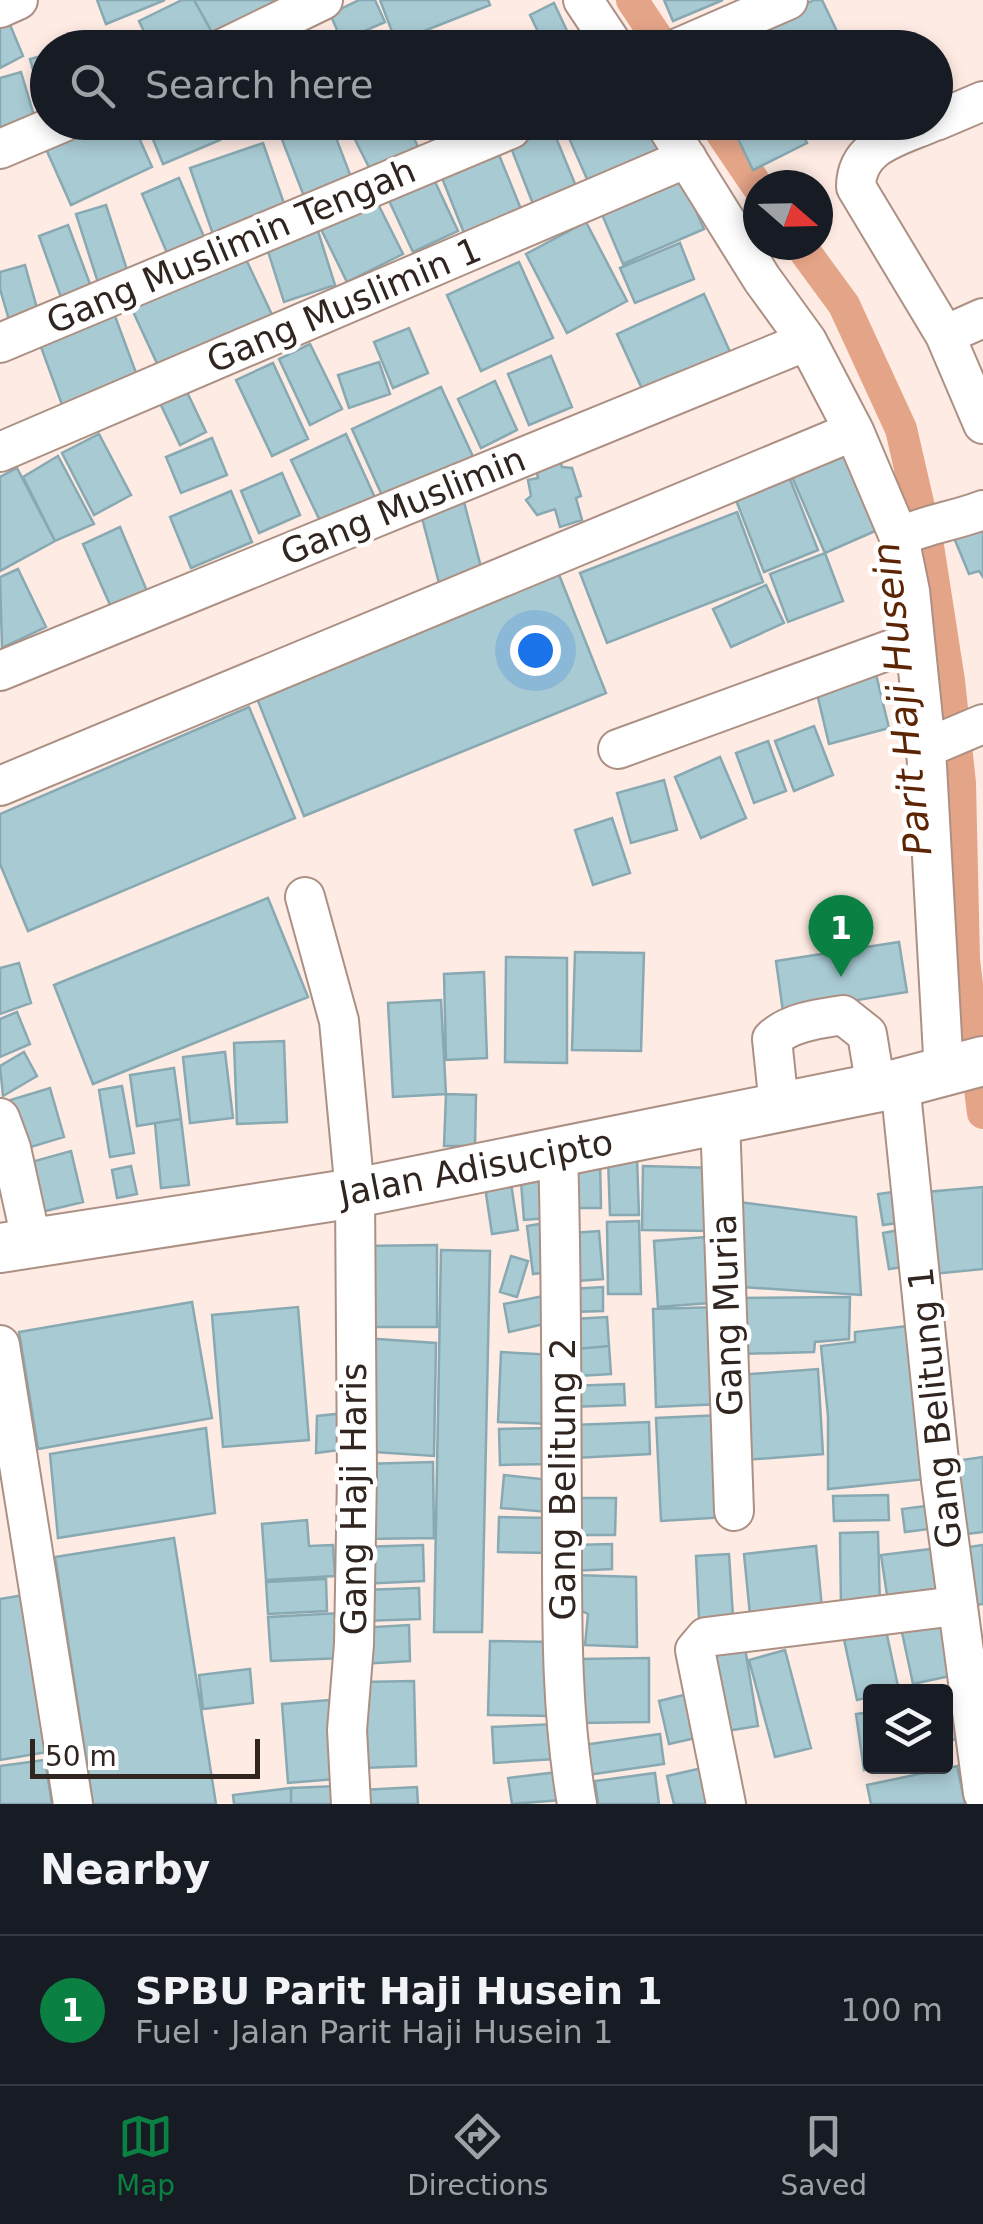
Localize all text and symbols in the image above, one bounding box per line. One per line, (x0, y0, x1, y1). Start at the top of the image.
search box (30, 30, 953, 140)
icon: search (65, 58, 120, 113)
text: Search here (145, 63, 373, 107)
street label: Gang Muslimin Tengah (41, 150, 421, 342)
north arrow (743, 170, 833, 260)
street label: Gang Muslimin 1 (201, 229, 487, 381)
street label: Gang Muslimin (275, 439, 531, 573)
water label: Parit Haji Husein (864, 540, 940, 858)
your location (510, 625, 561, 676)
pin: 1 (808, 894, 874, 977)
street label: Jalan Adisucipto (334, 1122, 616, 1215)
street label: Gang Muria (703, 1213, 751, 1417)
street label: Gang Belitung 1 (900, 1265, 970, 1551)
street label: Gang Belitung 2 (543, 1338, 583, 1620)
street label: Gang Haji Haris (334, 1363, 374, 1635)
map controls (863, 1684, 953, 1774)
button: layers (863, 1684, 953, 1774)
scale bar (30, 1734, 260, 1778)
text: 50 m (45, 1740, 117, 1773)
text: Nearby (40, 1845, 210, 1894)
text: SPBU Parit Haji Husein 1 (135, 1969, 663, 2013)
text: 1 (61, 1991, 84, 2029)
text: 100 m (841, 1991, 943, 2029)
text: Fuel · Jalan Parit Haji Husein 1 (135, 2013, 613, 2051)
tab: Map (116, 2109, 175, 2202)
tab: Directions (407, 2109, 548, 2202)
tab: Saved (780, 2109, 867, 2202)

